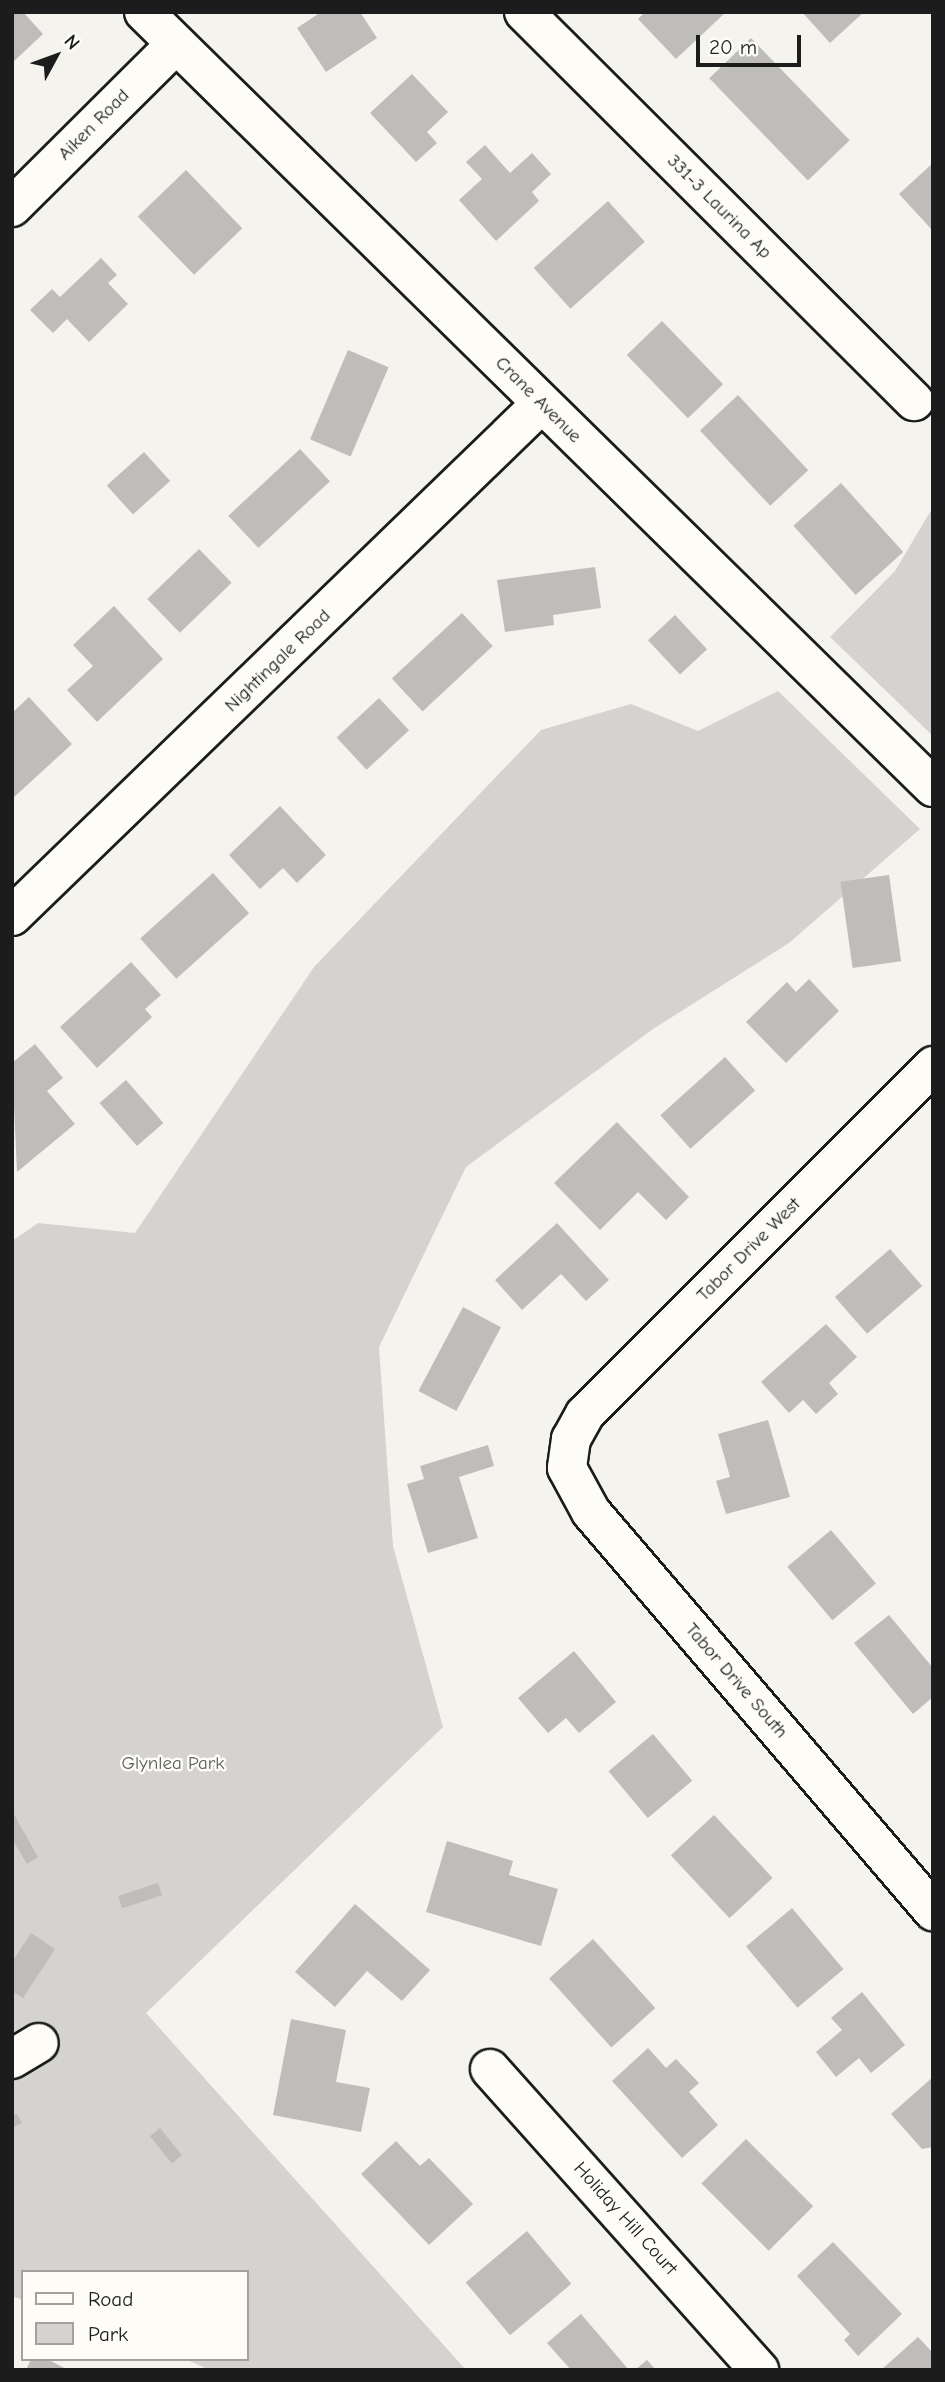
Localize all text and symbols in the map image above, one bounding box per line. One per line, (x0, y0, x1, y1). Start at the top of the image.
north arrow (21, 21, 91, 91)
scale bar (700, 21, 805, 65)
text: N (59, 30, 84, 54)
text: 20 m (709, 35, 757, 59)
street label: Aiken Road (54, 85, 134, 165)
street label: 331-3 Laurina Ap (662, 150, 776, 264)
street label: Crane Avenue (490, 352, 586, 448)
street label: Nightingale Road (220, 605, 336, 717)
street label: Tabor Drive West (692, 1193, 806, 1307)
street label: Tabor Drive South (680, 1619, 792, 1743)
park label: Glynlea Park (122, 1753, 224, 1775)
street label: Holiday Hill Court (568, 2158, 682, 2280)
legend (21, 2270, 248, 2361)
text: Road (88, 2287, 133, 2311)
text: Park (88, 2322, 128, 2346)

